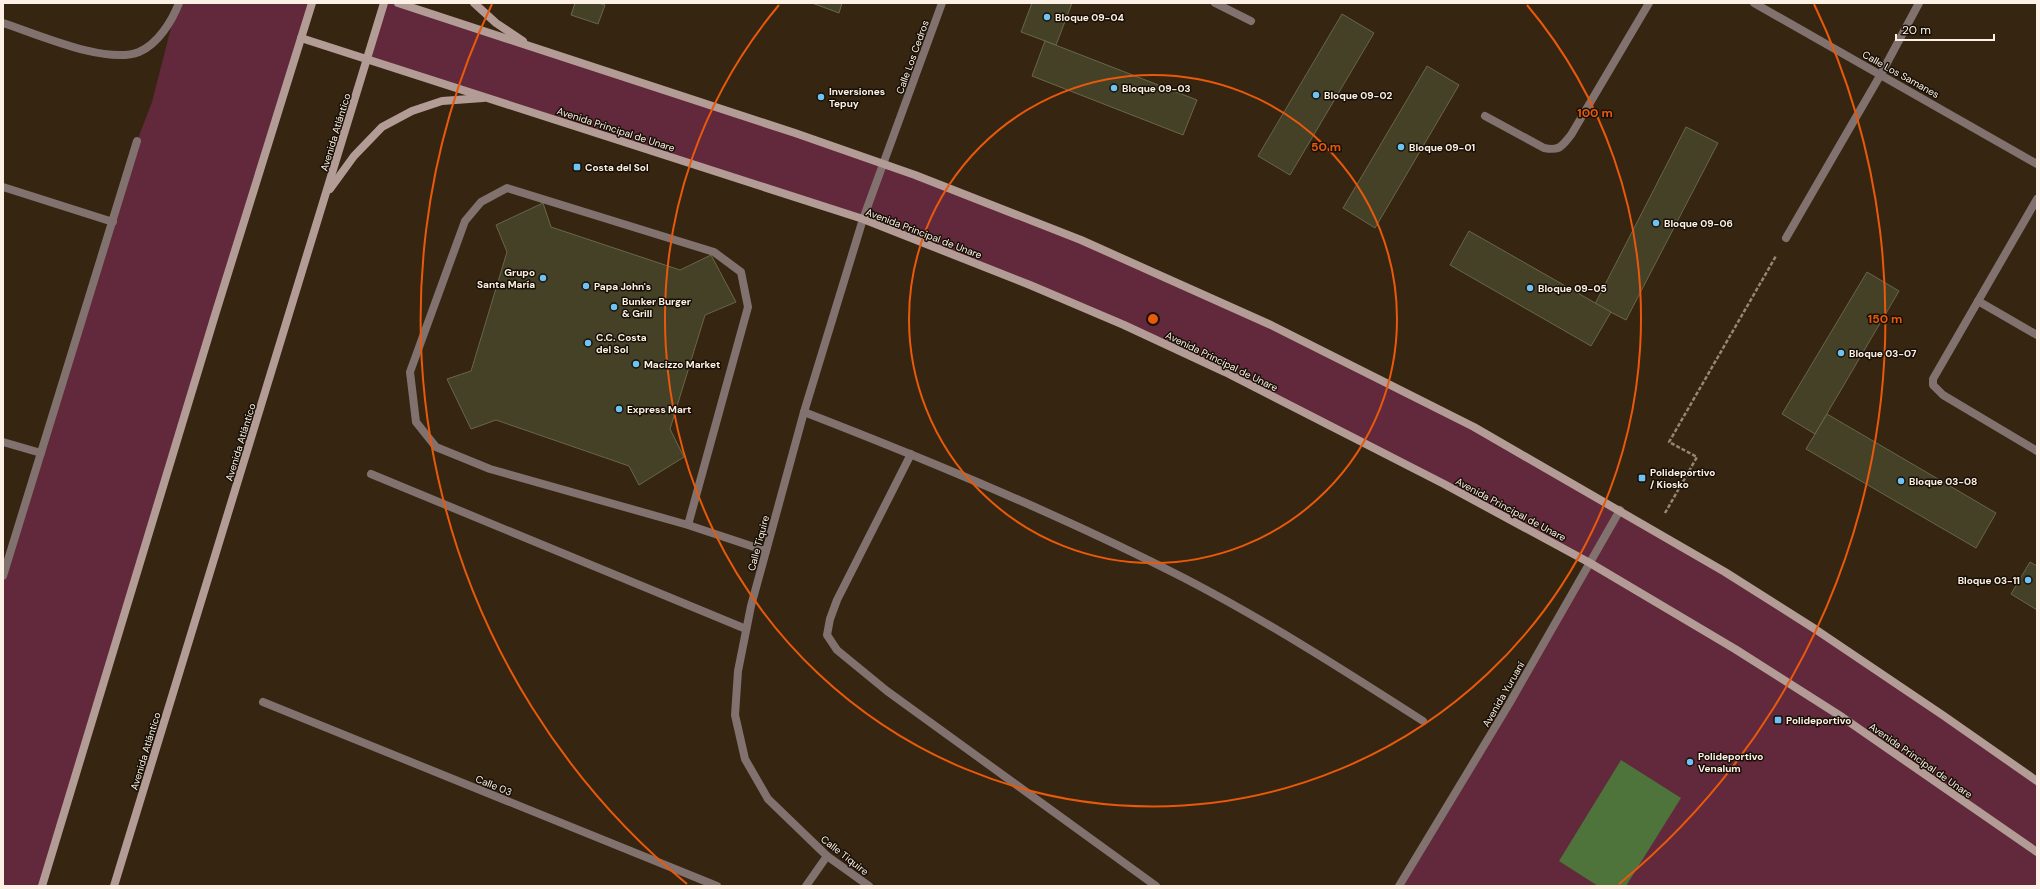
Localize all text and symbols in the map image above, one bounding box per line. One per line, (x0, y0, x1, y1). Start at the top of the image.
place label: Bloque 09-04 (1055, 11, 1124, 24)
marker: Bloque 09-04 (1042, 12, 1052, 22)
scale bar (1896, 16, 1994, 42)
street label: Calle Los Cedros (893, 18, 932, 96)
text: 20 m (1902, 22, 1931, 38)
street label: Calle Los Samanes (1860, 48, 1942, 101)
place label: Bloque 09-03 (1122, 82, 1190, 95)
marker: Bloque 09-03 (1109, 83, 1119, 93)
place label: Inversiones Tepuy (829, 85, 885, 110)
place label: Bloque 09-02 (1324, 89, 1392, 102)
marker: Bloque 09-02 (1311, 90, 1321, 100)
street label: Avenida Atlántico (317, 92, 354, 173)
marker: Inversiones Tepuy (816, 92, 826, 102)
street label: Avenida Principal de Unare (555, 104, 677, 155)
text: 100 m (1577, 105, 1613, 121)
text: 50 m (1311, 139, 1341, 155)
place label: Bloque 09-01 (1409, 141, 1475, 154)
marker: Bloque 09-01 (1396, 142, 1406, 152)
place label: Costa del Sol (585, 161, 649, 174)
marker: Costa del Sol (572, 162, 582, 172)
street label: Avenida Principal de Unare (864, 205, 984, 262)
place label: Bloque 09-06 (1664, 217, 1733, 230)
marker: Bloque 09-06 (1651, 218, 1661, 228)
place label: Grupo Santa María (477, 266, 535, 291)
marker: Grupo Santa María (538, 273, 548, 283)
place label: Papa John's (594, 280, 651, 293)
marker: Papa John's (581, 281, 591, 291)
place label: Bloque 09-05 (1538, 282, 1607, 295)
marker: Bloque 09-05 (1525, 283, 1535, 293)
place label: Bunker Burger & Grill (622, 295, 691, 320)
marker: Bunker Burger & Grill (609, 302, 619, 312)
text: 150 m (1868, 311, 1902, 327)
centre of rings (1146, 312, 1160, 326)
street label: Avenida Principal de Unare (1164, 329, 1280, 394)
place label: C.C. Costa del Sol (596, 331, 647, 356)
marker: C.C. Costa del Sol (583, 338, 593, 348)
place label: Bloque 03-07 (1849, 347, 1917, 360)
marker: Bloque 03-07 (1836, 348, 1846, 358)
place label: Macizzo Market (644, 358, 720, 371)
marker: Macizzo Market (631, 359, 641, 369)
street label: Avenida Atlántico (222, 402, 259, 483)
place label: Express Mart (627, 403, 691, 416)
marker: Express Mart (614, 404, 624, 414)
place label: Polideportivo / Kiosko (1650, 466, 1715, 491)
marker: Polideportivo / Kiosko (1637, 473, 1647, 483)
street label: Avenida Principal de Unare (1453, 475, 1568, 544)
place label: Bloque 03-08 (1909, 475, 1977, 488)
marker: Bloque 03-08 (1896, 476, 1906, 486)
street label: Calle Tiquire (745, 514, 772, 572)
place label: Bloque 03-11 (1958, 574, 2020, 587)
marker: Bloque 03-11 (2023, 575, 2033, 585)
street label: Avenida Yuruaní (1479, 659, 1528, 729)
street label: Avenida Atlántico (127, 711, 164, 792)
place label: Polideportivo (1786, 714, 1851, 727)
marker: Polideportivo (1773, 715, 1783, 725)
street label: Avenida Principal de Unare (1867, 720, 1975, 801)
place label: Polideportivo Venalum (1698, 750, 1763, 775)
marker: Polideportivo Venalum (1685, 757, 1695, 767)
street label: Calle 03 (474, 772, 514, 799)
street label: Calle Tiquire (818, 833, 871, 878)

